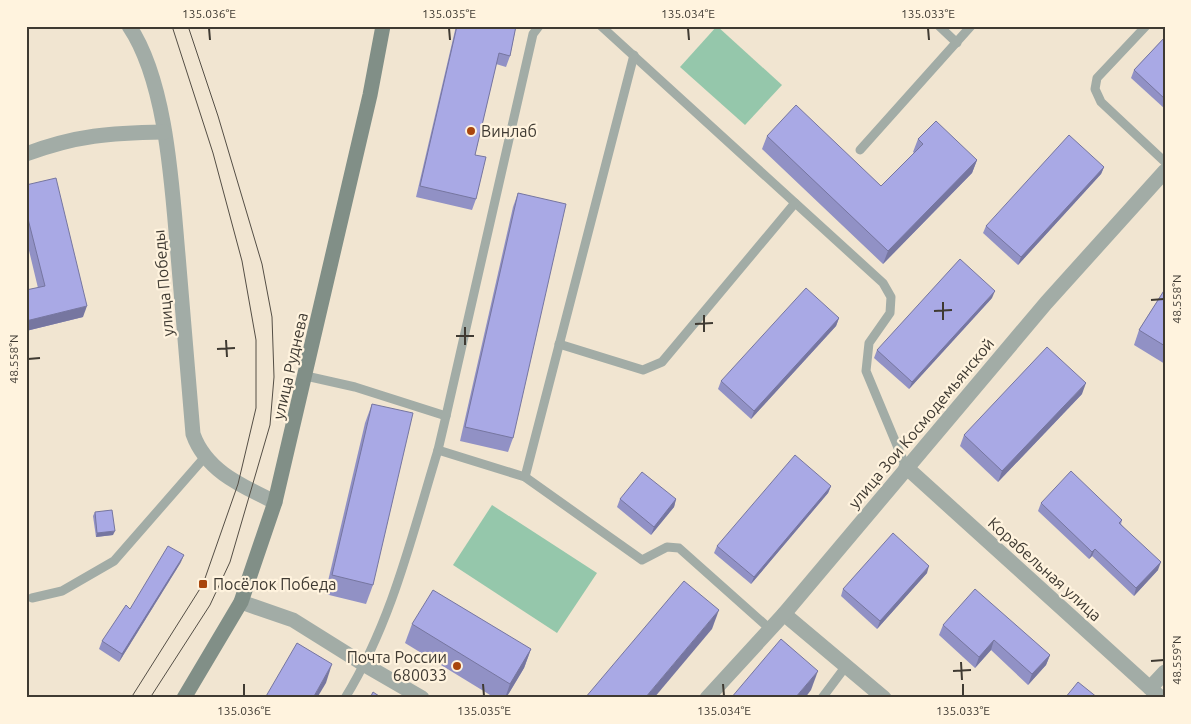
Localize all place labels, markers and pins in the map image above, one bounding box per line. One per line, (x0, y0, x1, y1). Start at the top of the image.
place label: Винлаб (481, 122, 537, 140)
marker: Винлаб (465, 125, 477, 137)
place label: Посёлок Победа (213, 575, 337, 593)
marker: Посёлок Победа (197, 578, 209, 590)
place label: Почта России 680033 (347, 648, 447, 684)
marker: Почта России 680033 (451, 660, 463, 672)

